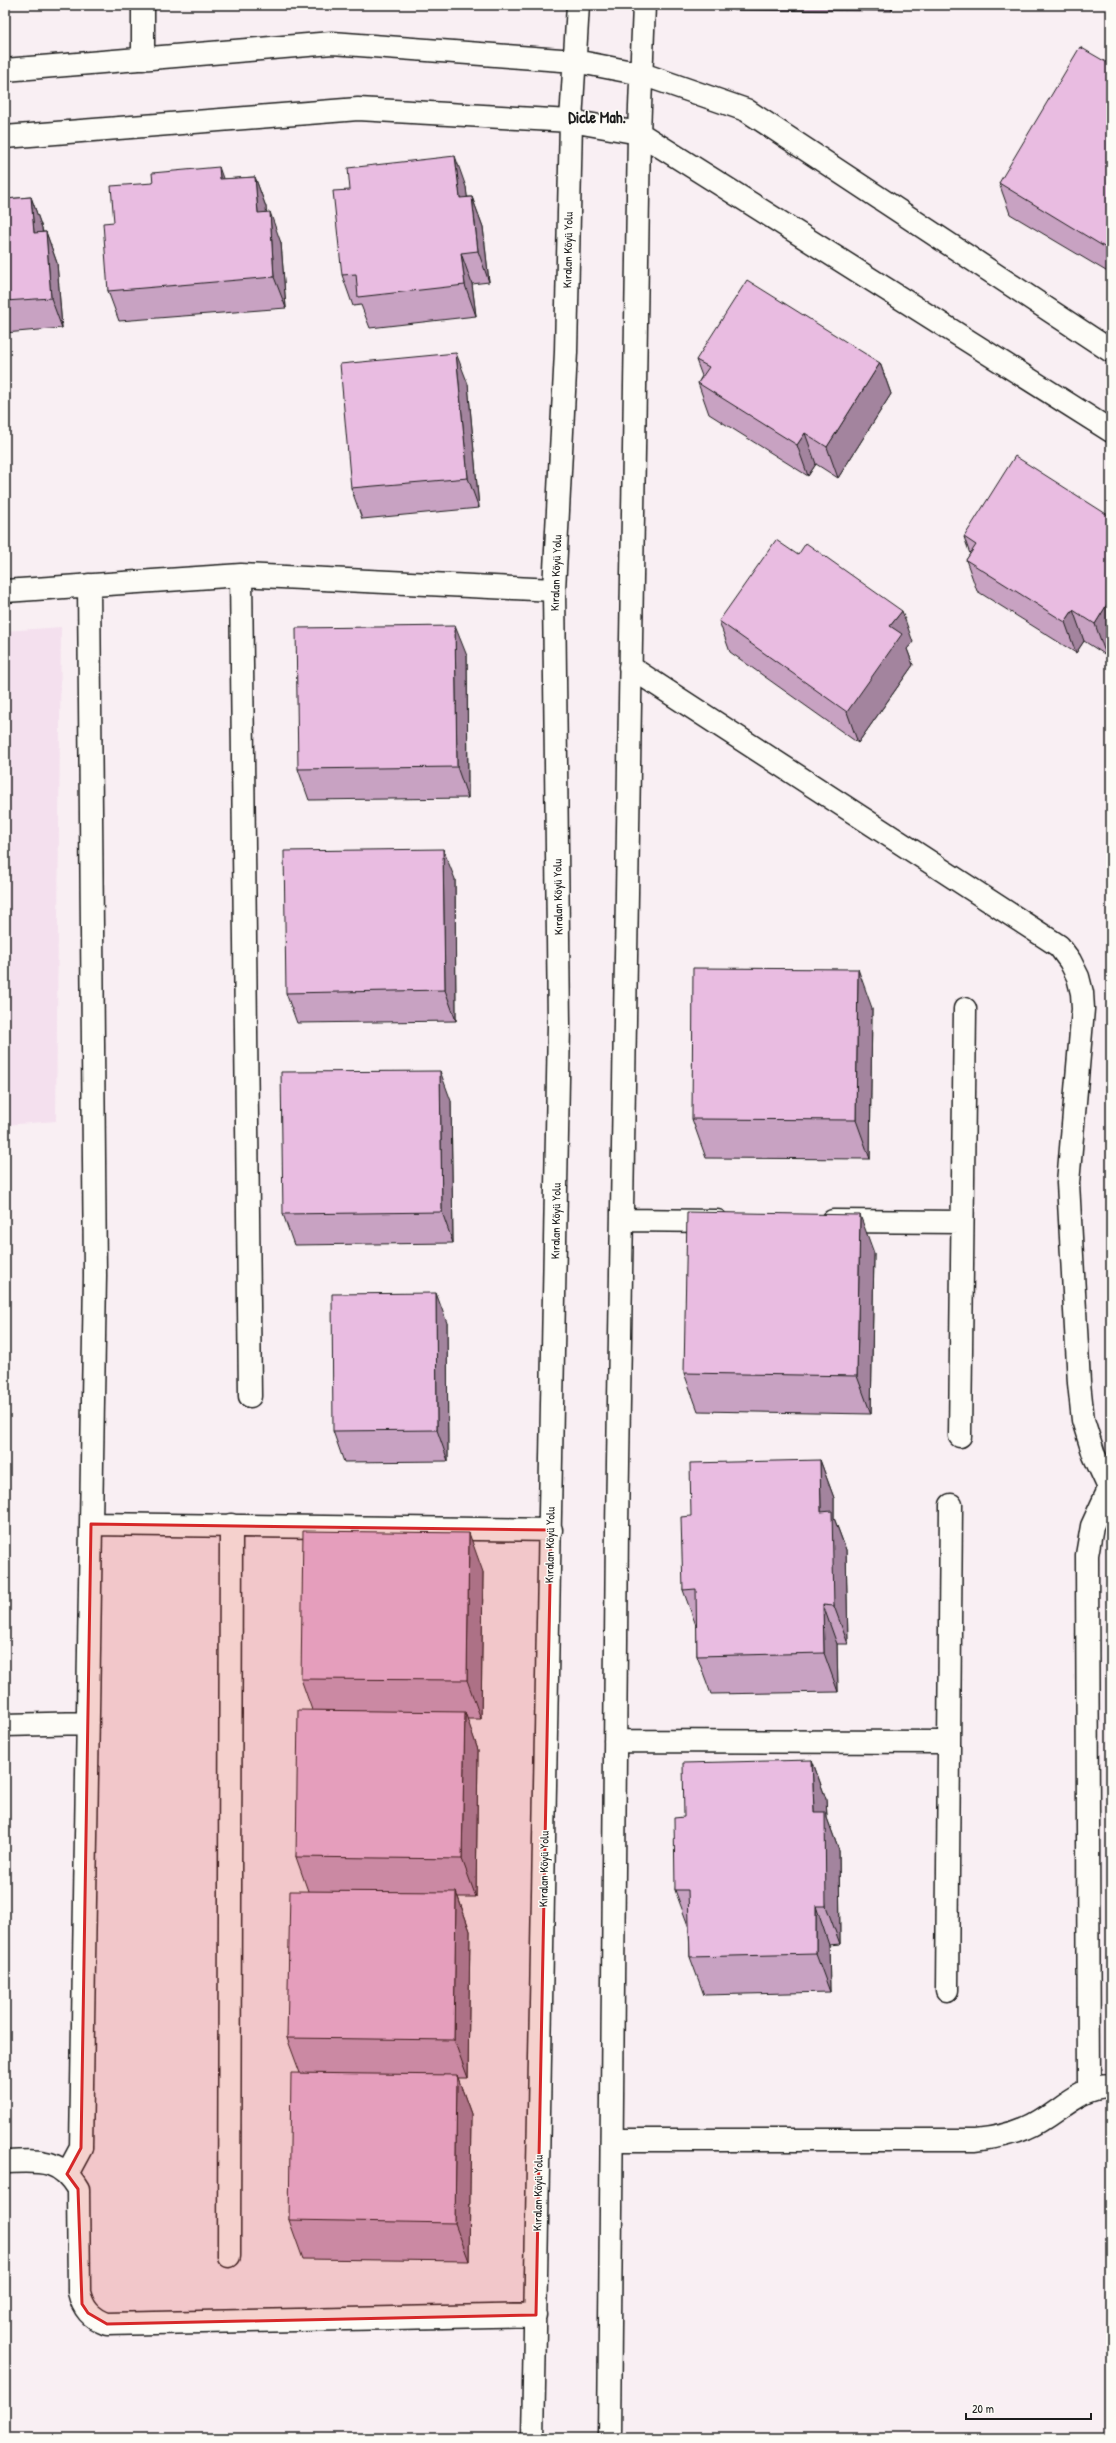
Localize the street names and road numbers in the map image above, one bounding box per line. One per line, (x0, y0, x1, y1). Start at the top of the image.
street label: Kıralan Köyü Yolu (558, 212, 577, 288)
street label: Kıralan Köyü Yolu (546, 534, 565, 611)
street label: Kıralan Köyü Yolu (548, 859, 567, 935)
street label: Kıralan Köyü Yolu (546, 1183, 565, 1259)
street label: Kıralan Köyü Yolu (540, 1507, 559, 1583)
street label: Kıralan Köyü Yolu (534, 1831, 553, 1907)
street label: Kıralan Köyü Yolu (528, 2155, 547, 2231)

